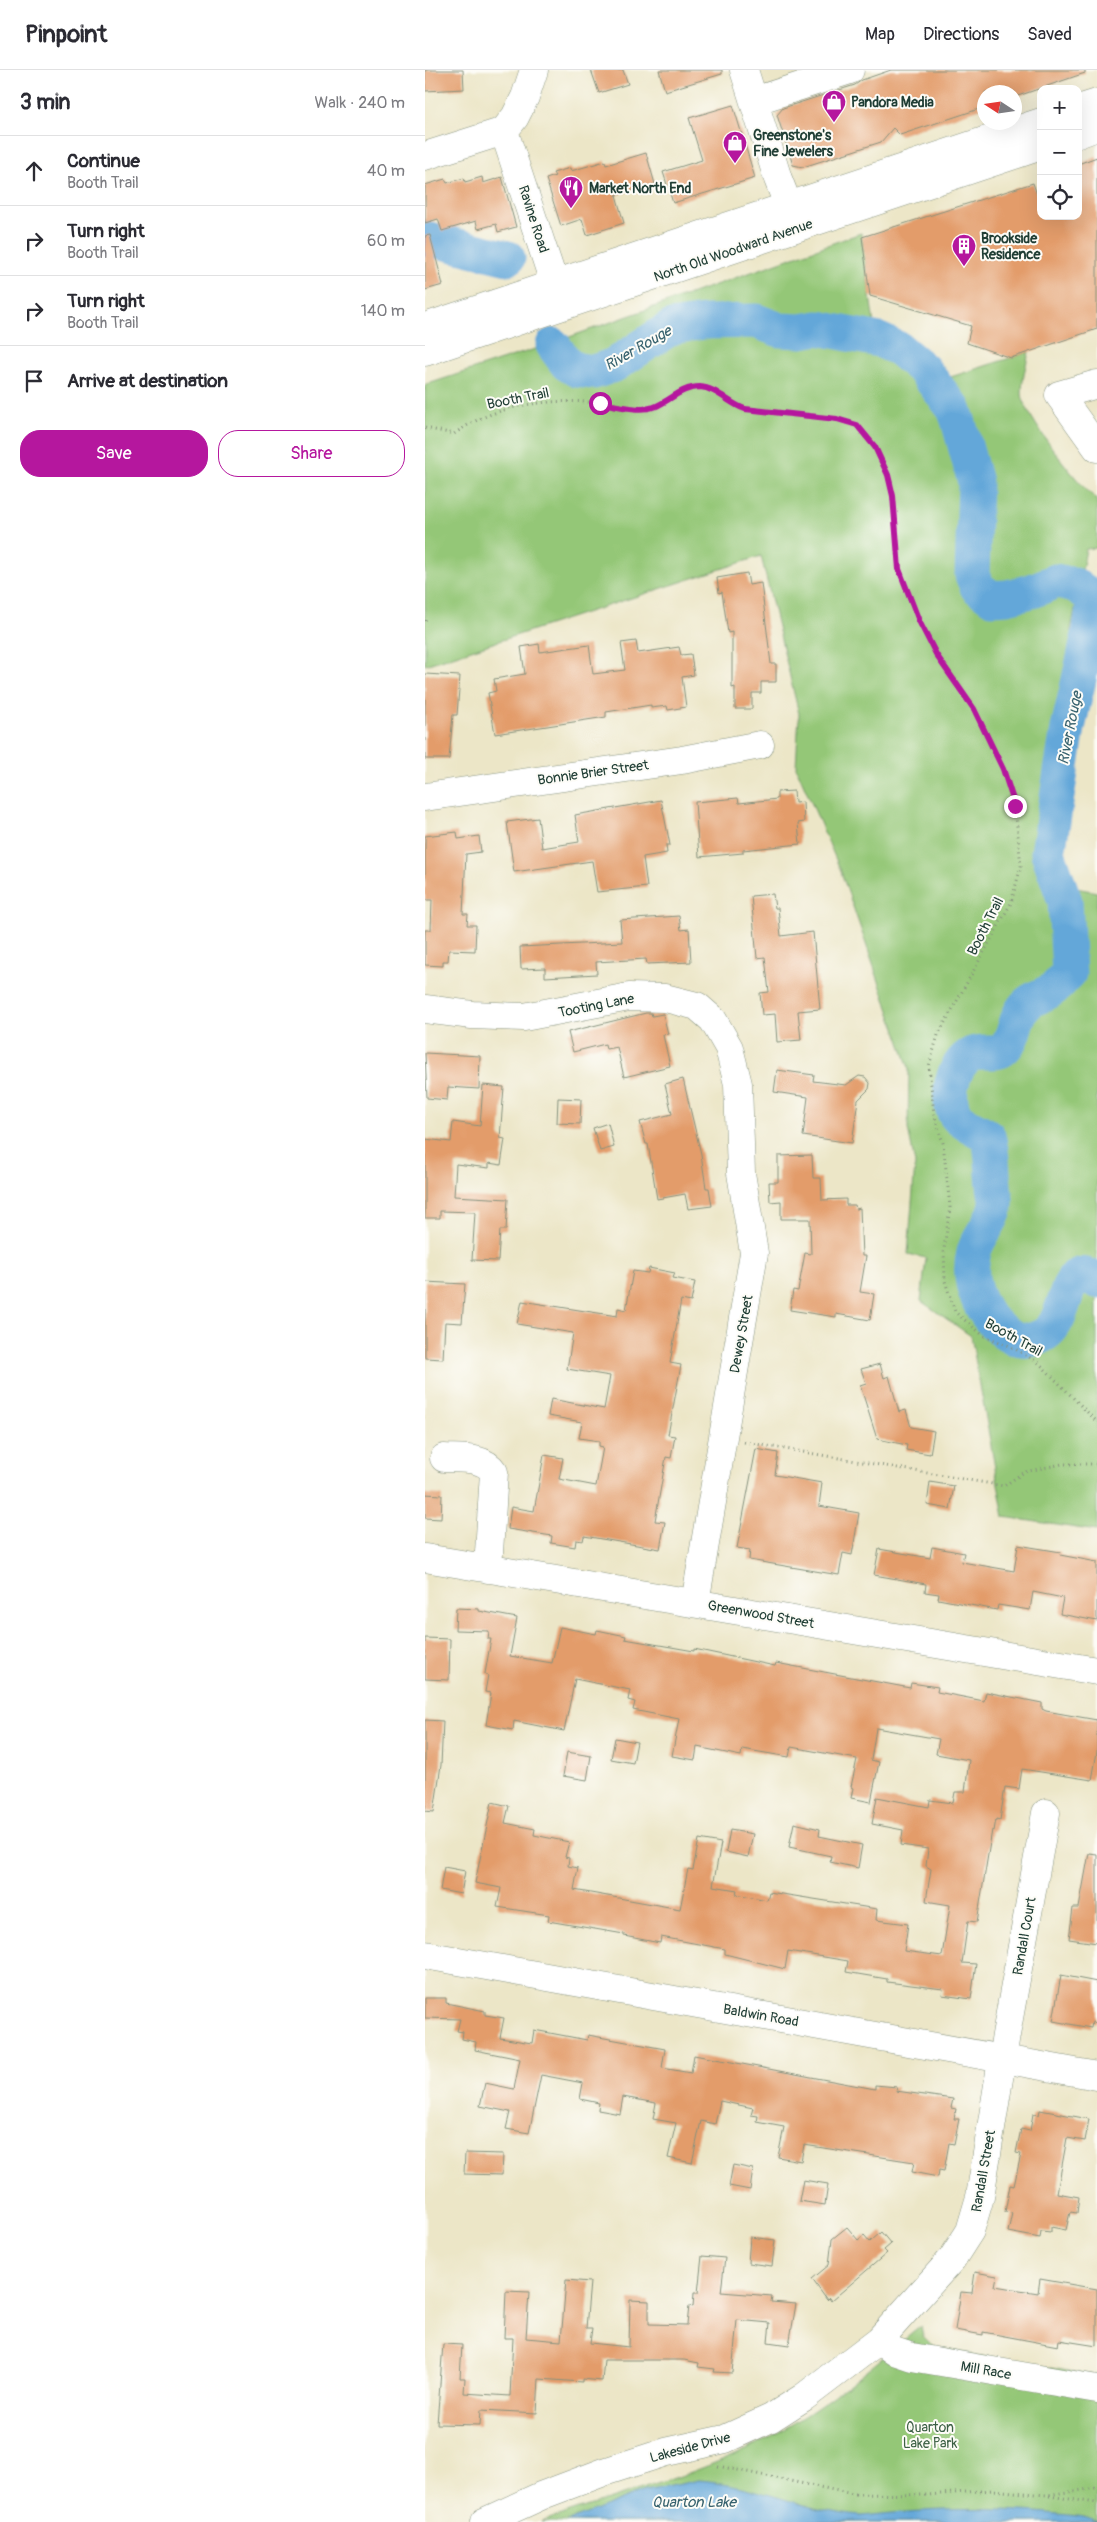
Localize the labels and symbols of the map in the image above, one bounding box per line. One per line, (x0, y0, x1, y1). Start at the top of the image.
north arrow (977, 85, 1022, 130)
shop icon: Pandora Media (821, 89, 847, 123)
place label: Pandora Media (851, 94, 934, 111)
place label: Greenstone's Fine Jewelers (753, 127, 834, 160)
shop icon: Greenstone's Fine Jewelers (722, 130, 748, 164)
restaurant icon: Market North End (558, 175, 584, 209)
place label: Market North End (589, 180, 691, 197)
street label: Ravine Road (515, 183, 552, 255)
street label: North Old Woodward Avenue (652, 215, 815, 286)
place label: Brookside Residence (981, 230, 1041, 263)
building icon: Brookside Residence (951, 233, 977, 267)
water label: River Rouge (602, 321, 676, 375)
street label: Booth Trail (486, 384, 551, 413)
route start (589, 392, 612, 415)
water label: River Rouge (1054, 688, 1087, 766)
street label: Bonnie Brier Street (536, 756, 650, 789)
route end (1004, 795, 1027, 818)
street label: Booth Trail (964, 894, 1007, 958)
street label: Tooting Lane (557, 990, 636, 1021)
street label: Dewey Street (726, 1293, 757, 1374)
street label: Booth Trail (982, 1315, 1045, 1360)
street label: Greenwood Street (706, 1597, 816, 1632)
street label: Randall Court (1009, 1895, 1040, 1976)
street label: Baldwin Road (722, 2000, 800, 2031)
street label: Randall Street (968, 2128, 999, 2214)
street label: Mill Race (959, 2358, 1013, 2383)
park label: Quarton Lake Park (903, 2419, 958, 2452)
street label: Lakeside Drive (648, 2429, 732, 2466)
water label: Quarton Lake (652, 2493, 738, 2512)

